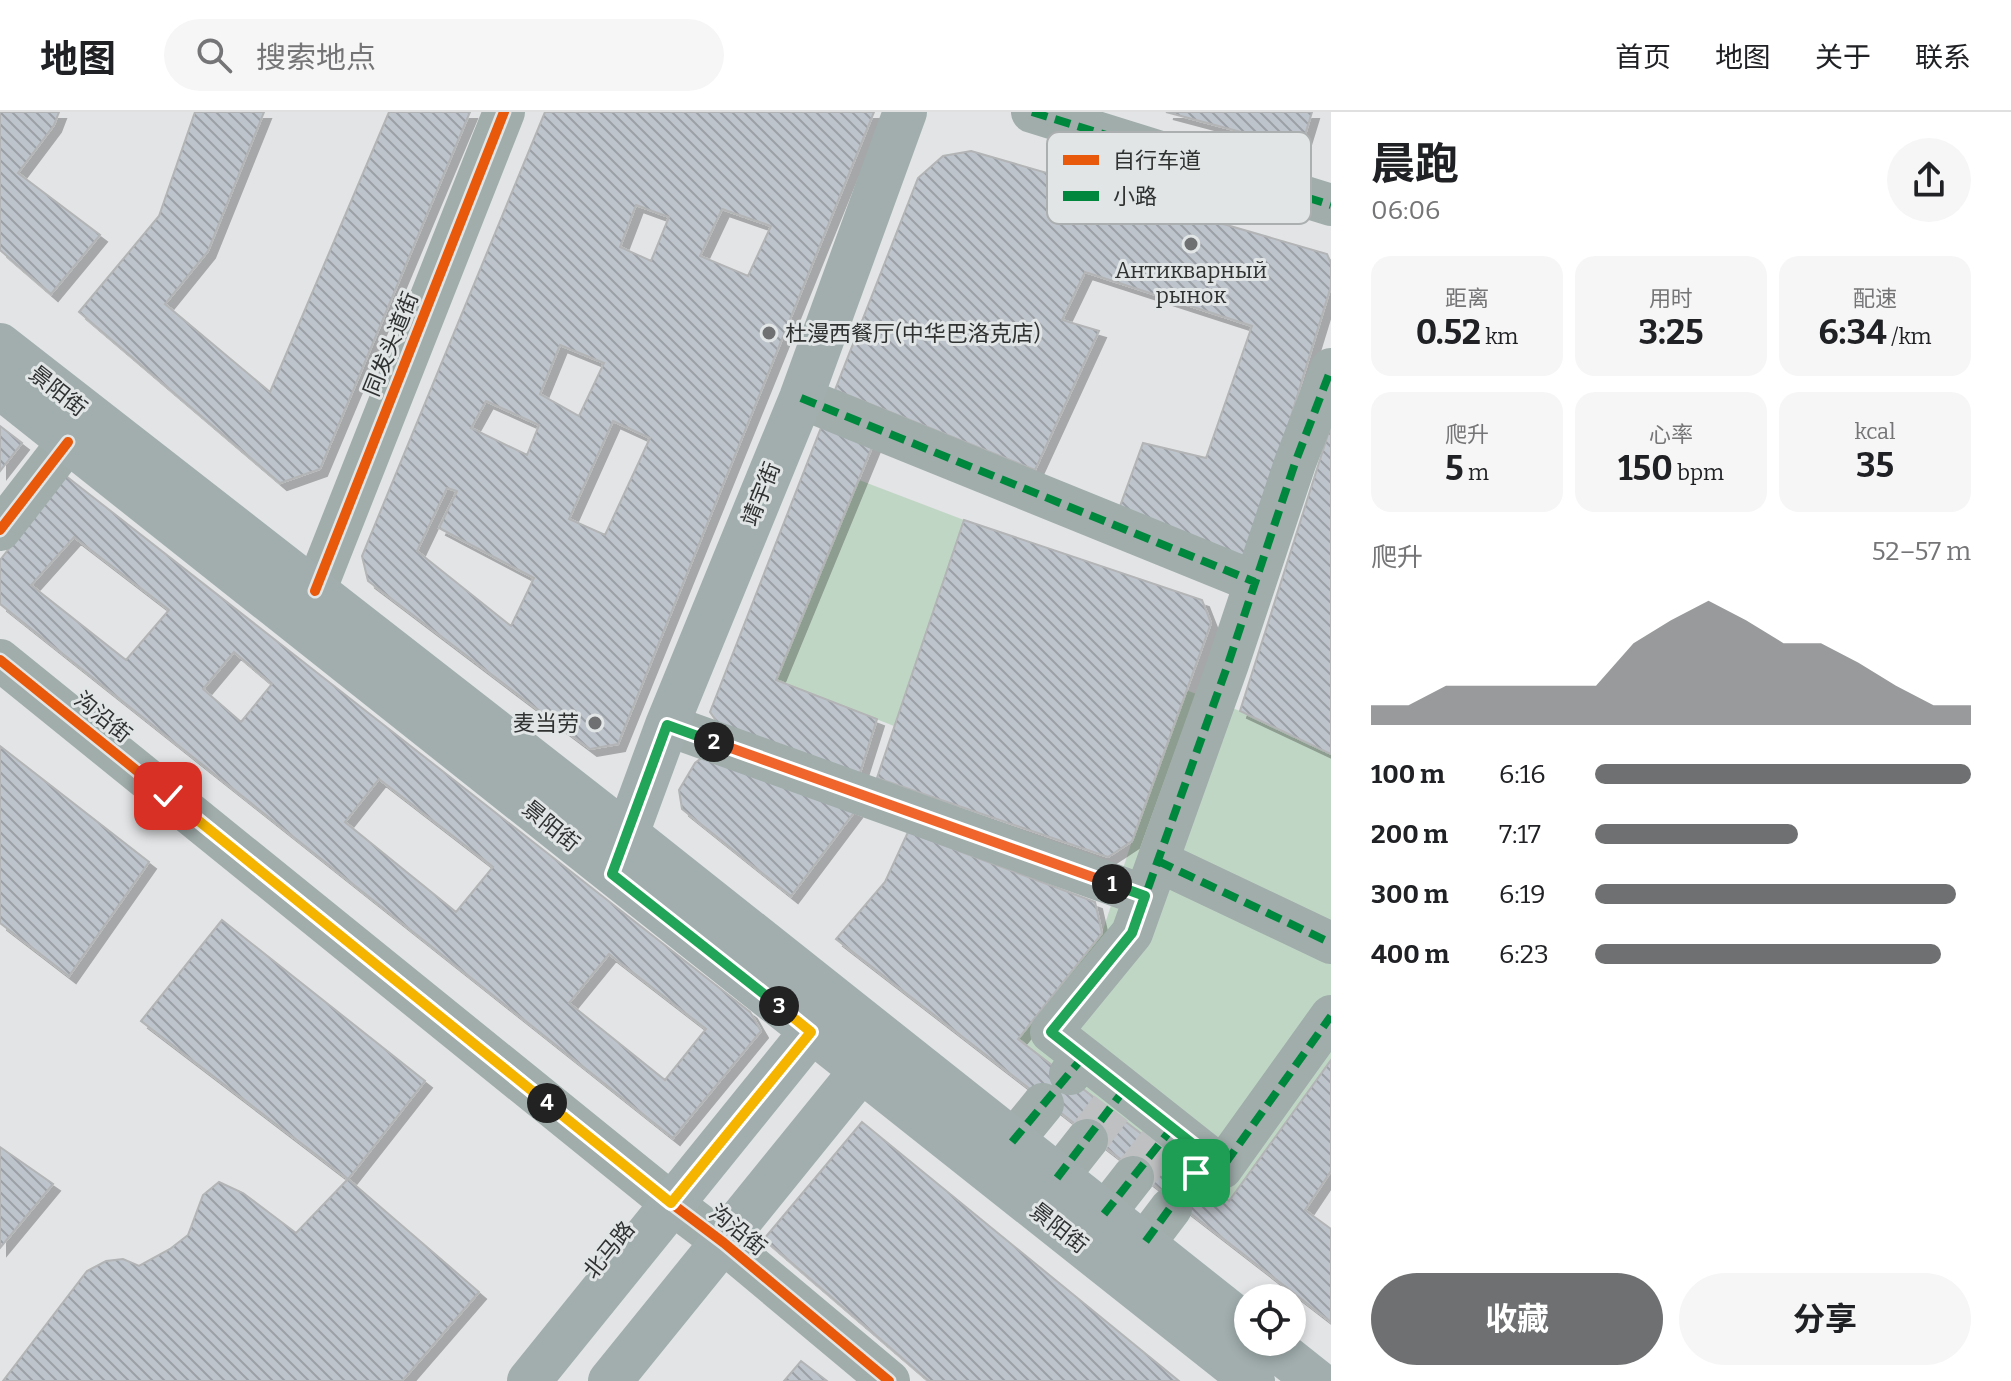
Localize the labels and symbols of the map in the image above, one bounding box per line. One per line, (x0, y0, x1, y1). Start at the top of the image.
legend (1047, 132, 1311, 224)
text: 自行车道 (1113, 147, 1201, 174)
text: 小路 (1113, 183, 1157, 210)
marker: Антикварный рынок (1182, 235, 1200, 253)
place label: Антикварный рынок (1115, 257, 1267, 309)
street label: 同发头道街 (358, 288, 424, 400)
place label: 杜漫西餐厅(中华巴洛克店) (785, 320, 1041, 347)
marker: 杜漫西餐厅(中华巴洛克店) (760, 324, 778, 342)
street label: 景阳街 (24, 360, 92, 422)
street label: 靖宇街 (736, 458, 786, 530)
street label: 沟沿街 (69, 686, 137, 748)
place label: 麦当劳 (513, 710, 579, 737)
marker: 麦当劳 (586, 714, 604, 732)
pin: 2 (694, 722, 734, 762)
pin (134, 762, 202, 830)
street label: 景阳街 (517, 795, 585, 857)
pin: 1 (1092, 864, 1132, 904)
pin: 3 (759, 986, 799, 1026)
pin: 4 (527, 1083, 567, 1123)
pin (1162, 1139, 1230, 1207)
street label: 景阳街 (1025, 1197, 1093, 1259)
street label: 沟沿街 (704, 1199, 772, 1261)
street label: 北马路 (578, 1216, 640, 1284)

